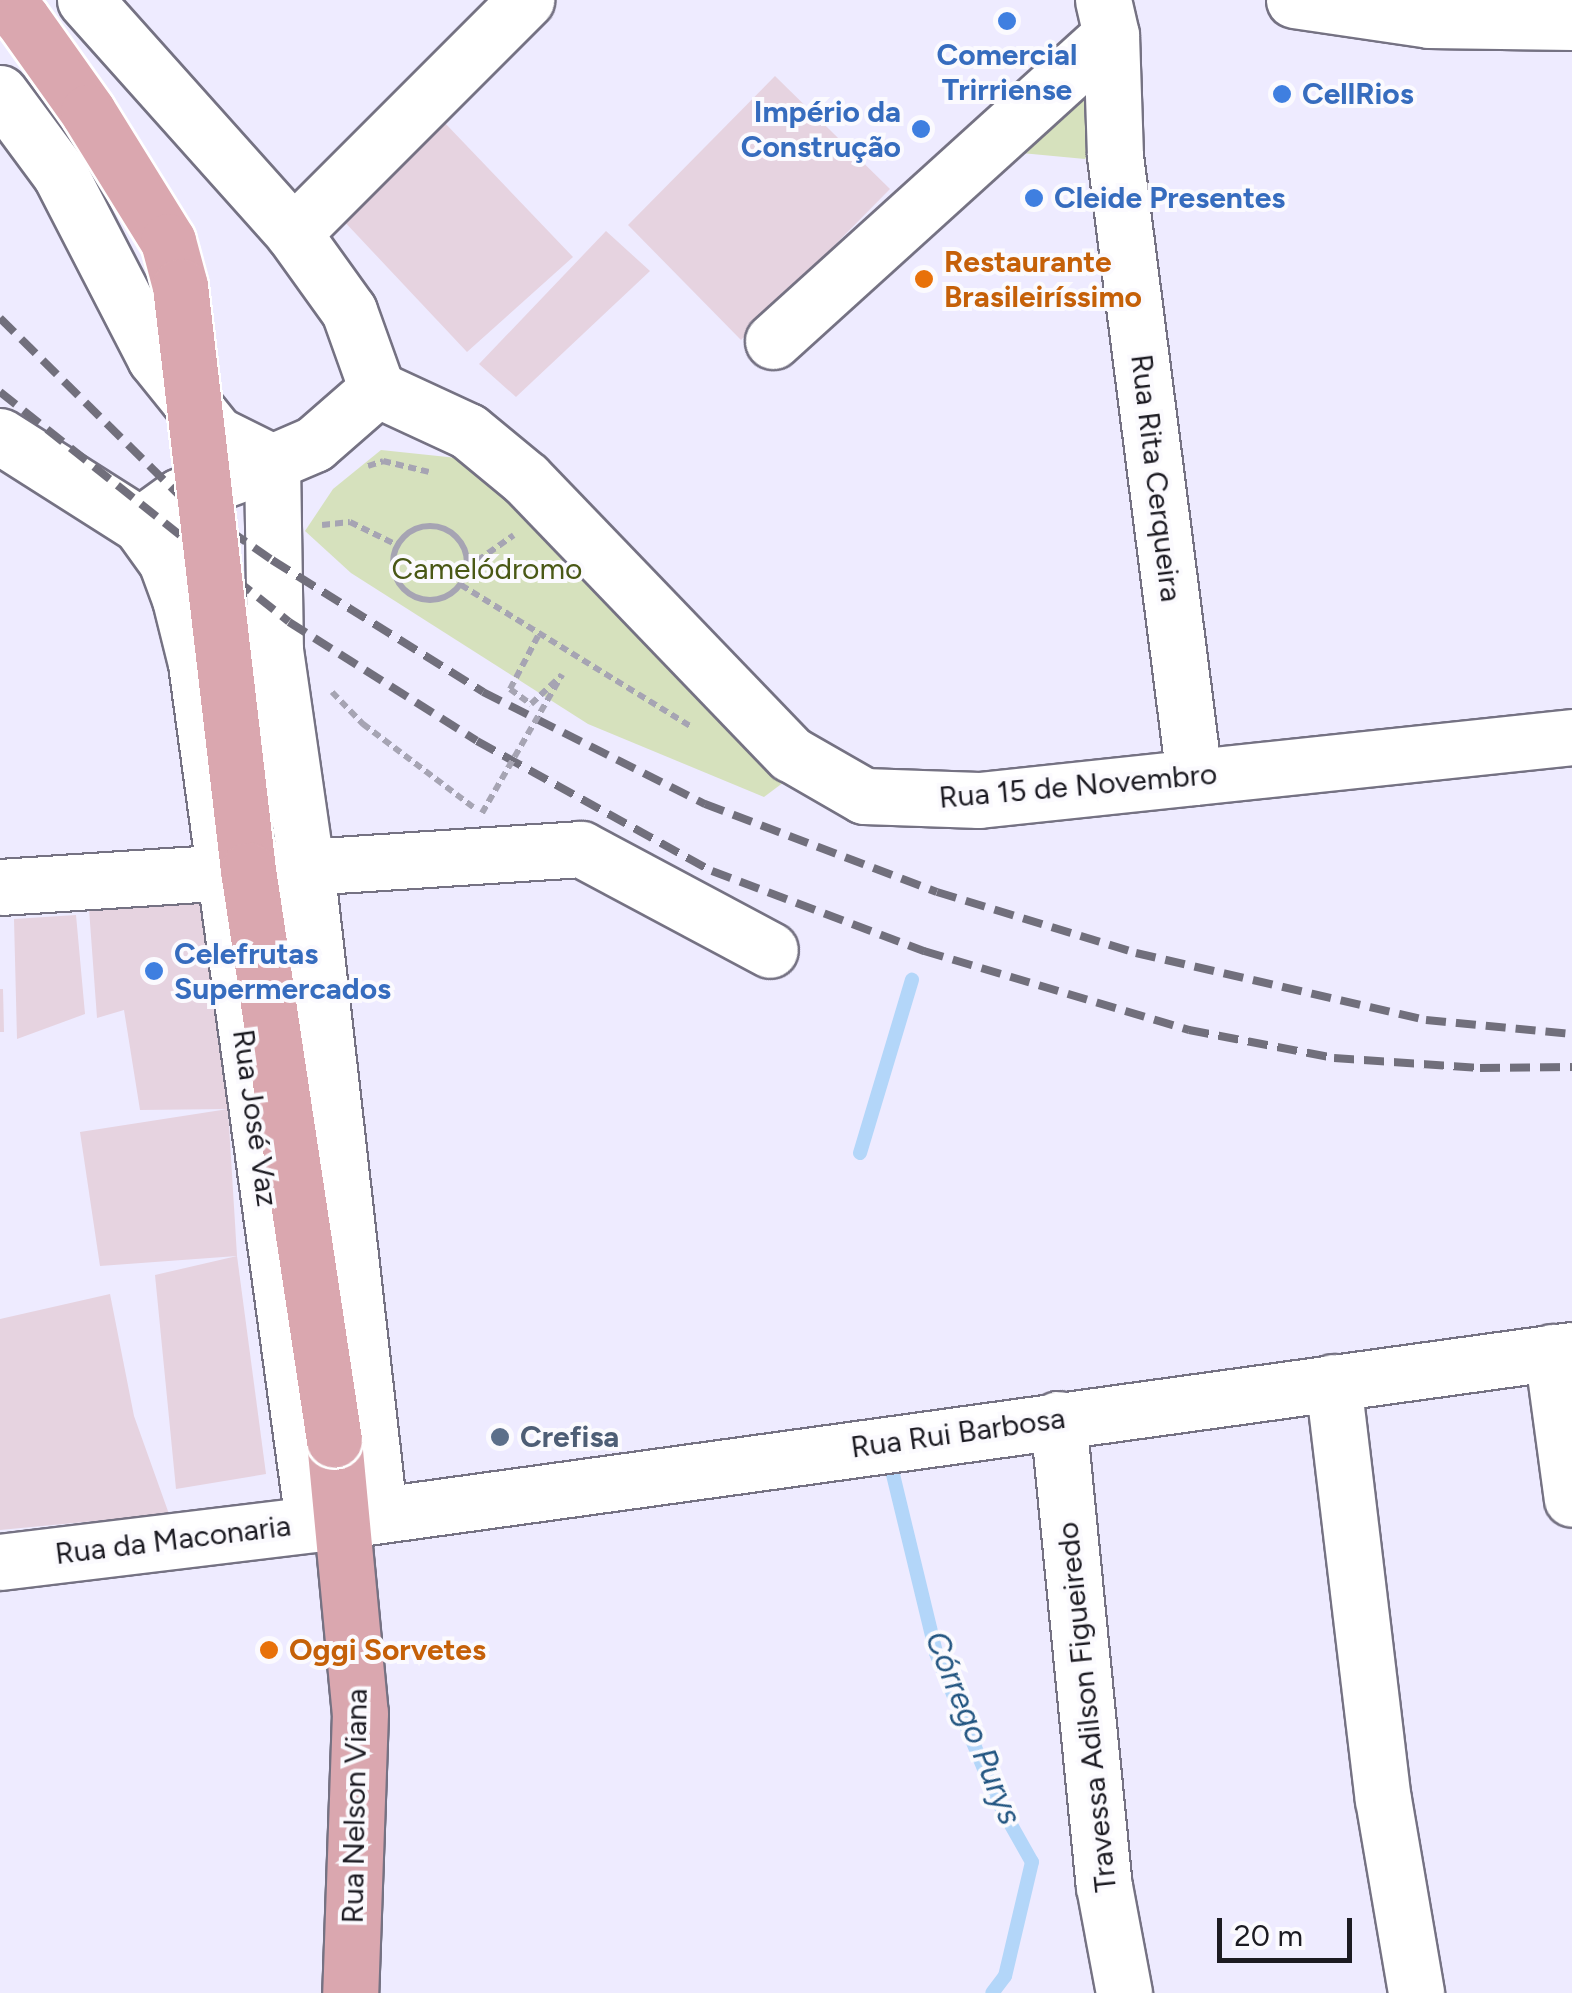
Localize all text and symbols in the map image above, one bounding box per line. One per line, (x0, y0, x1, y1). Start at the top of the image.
marker: Comercial Trirriense (996, 10, 1018, 32)
place label: Comercial Trirriense (937, 37, 1077, 108)
place label: CellRios (1302, 76, 1414, 112)
marker: CellRios (1271, 83, 1293, 105)
place label: Império da Construção (741, 94, 901, 164)
marker: Império da Construção (910, 118, 932, 140)
place label: Cleide Presentes (1054, 180, 1285, 216)
marker: Cleide Presentes (1023, 187, 1045, 209)
place label: Restaurante Brasileiríssimo (944, 244, 1142, 314)
marker: Restaurante Brasileiríssimo (913, 268, 935, 290)
street label: Rua Rita Cerqueira (1123, 352, 1189, 604)
park label: Camelódromo (392, 551, 582, 587)
street label: Rua 15 de Novembro (937, 756, 1219, 816)
place label: Celefrutas Supermercados (174, 936, 391, 1006)
marker: Celefrutas Supermercados (143, 960, 165, 982)
street label: Rua José Vaz (225, 1027, 285, 1209)
street label: Rua Rui Barbosa (848, 1400, 1068, 1466)
place label: Crefisa (520, 1419, 619, 1455)
marker: Crefisa (489, 1426, 511, 1448)
street label: Rua da Maconaria (53, 1508, 293, 1572)
street label: Travessa Adilson Figueiredo (1050, 1520, 1124, 1894)
water label: Córrego Purys (917, 1626, 1029, 1830)
place label: Oggi Sorvetes (289, 1632, 486, 1668)
marker: Oggi Sorvetes (258, 1639, 280, 1661)
street label: Rua Nelson Viana (335, 1688, 375, 1924)
scale bar (1222, 1898, 1357, 1960)
text: 20 m (1234, 1917, 1303, 1954)

